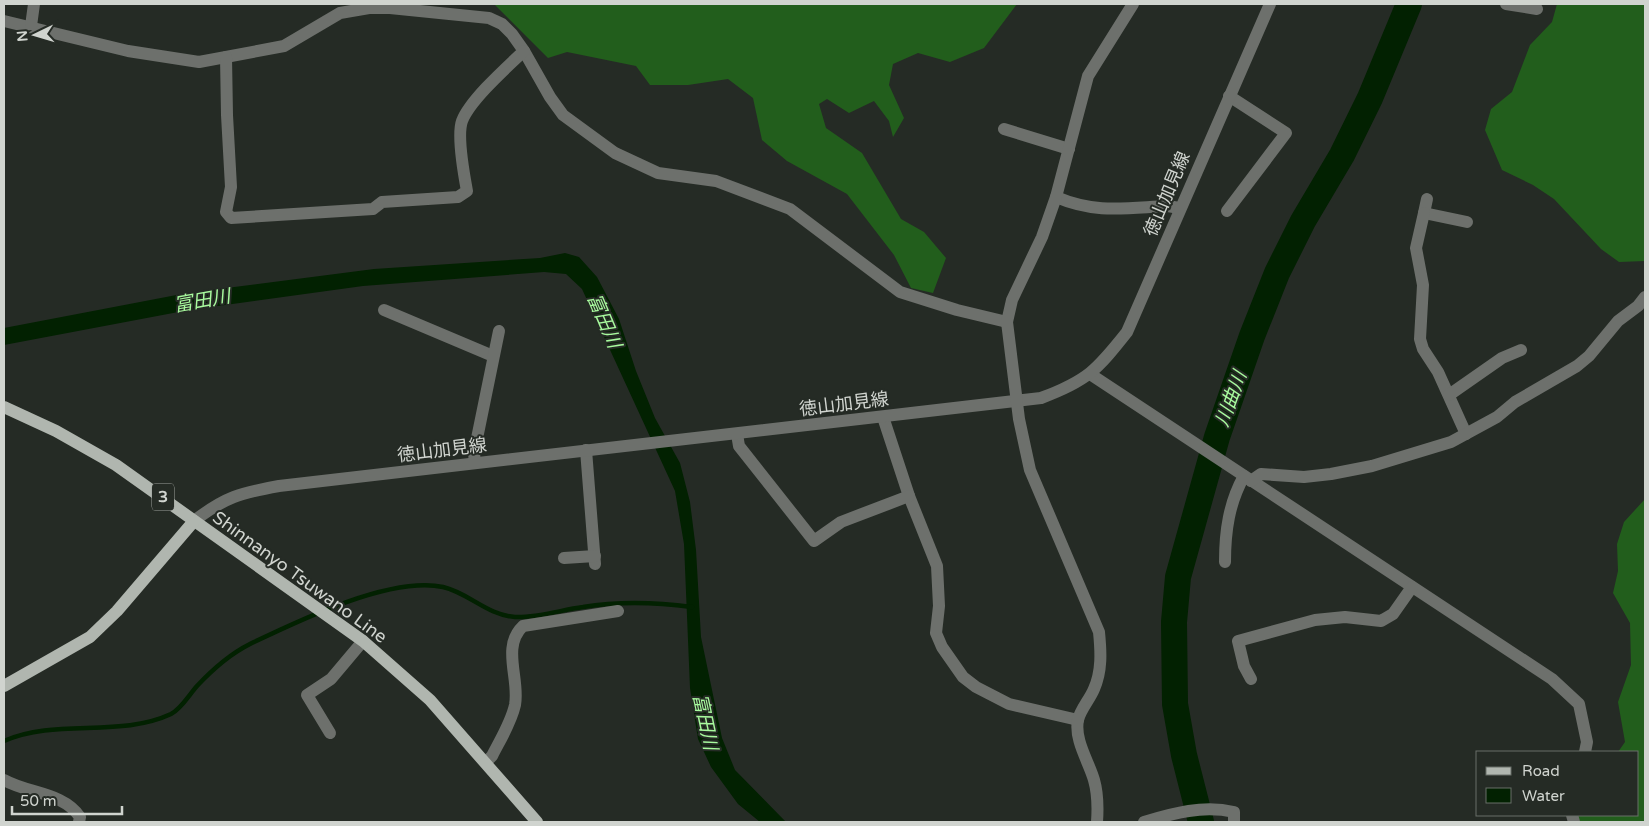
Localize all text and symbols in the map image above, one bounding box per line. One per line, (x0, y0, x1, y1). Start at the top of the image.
north arrow (10, 10, 60, 60)
text: N (14, 30, 32, 42)
street label: 徳山加見線 (1139, 148, 1195, 240)
water label: 富田川 (172, 285, 234, 317)
water label: 富田川 (583, 290, 626, 353)
water label: 川曲川 (1211, 367, 1252, 430)
street label: 徳山加見線 (798, 388, 890, 420)
street label: 徳山加見線 (396, 434, 488, 466)
road number: 3 (152, 484, 174, 511)
street label: Shinnanyo Tsuwano Line (208, 506, 392, 648)
water label: 富田川 (688, 692, 722, 754)
legend (1476, 751, 1639, 816)
text: Road (1522, 762, 1560, 780)
scale bar (12, 784, 122, 816)
text: Water (1522, 787, 1565, 805)
text: 50 m (20, 792, 57, 810)

